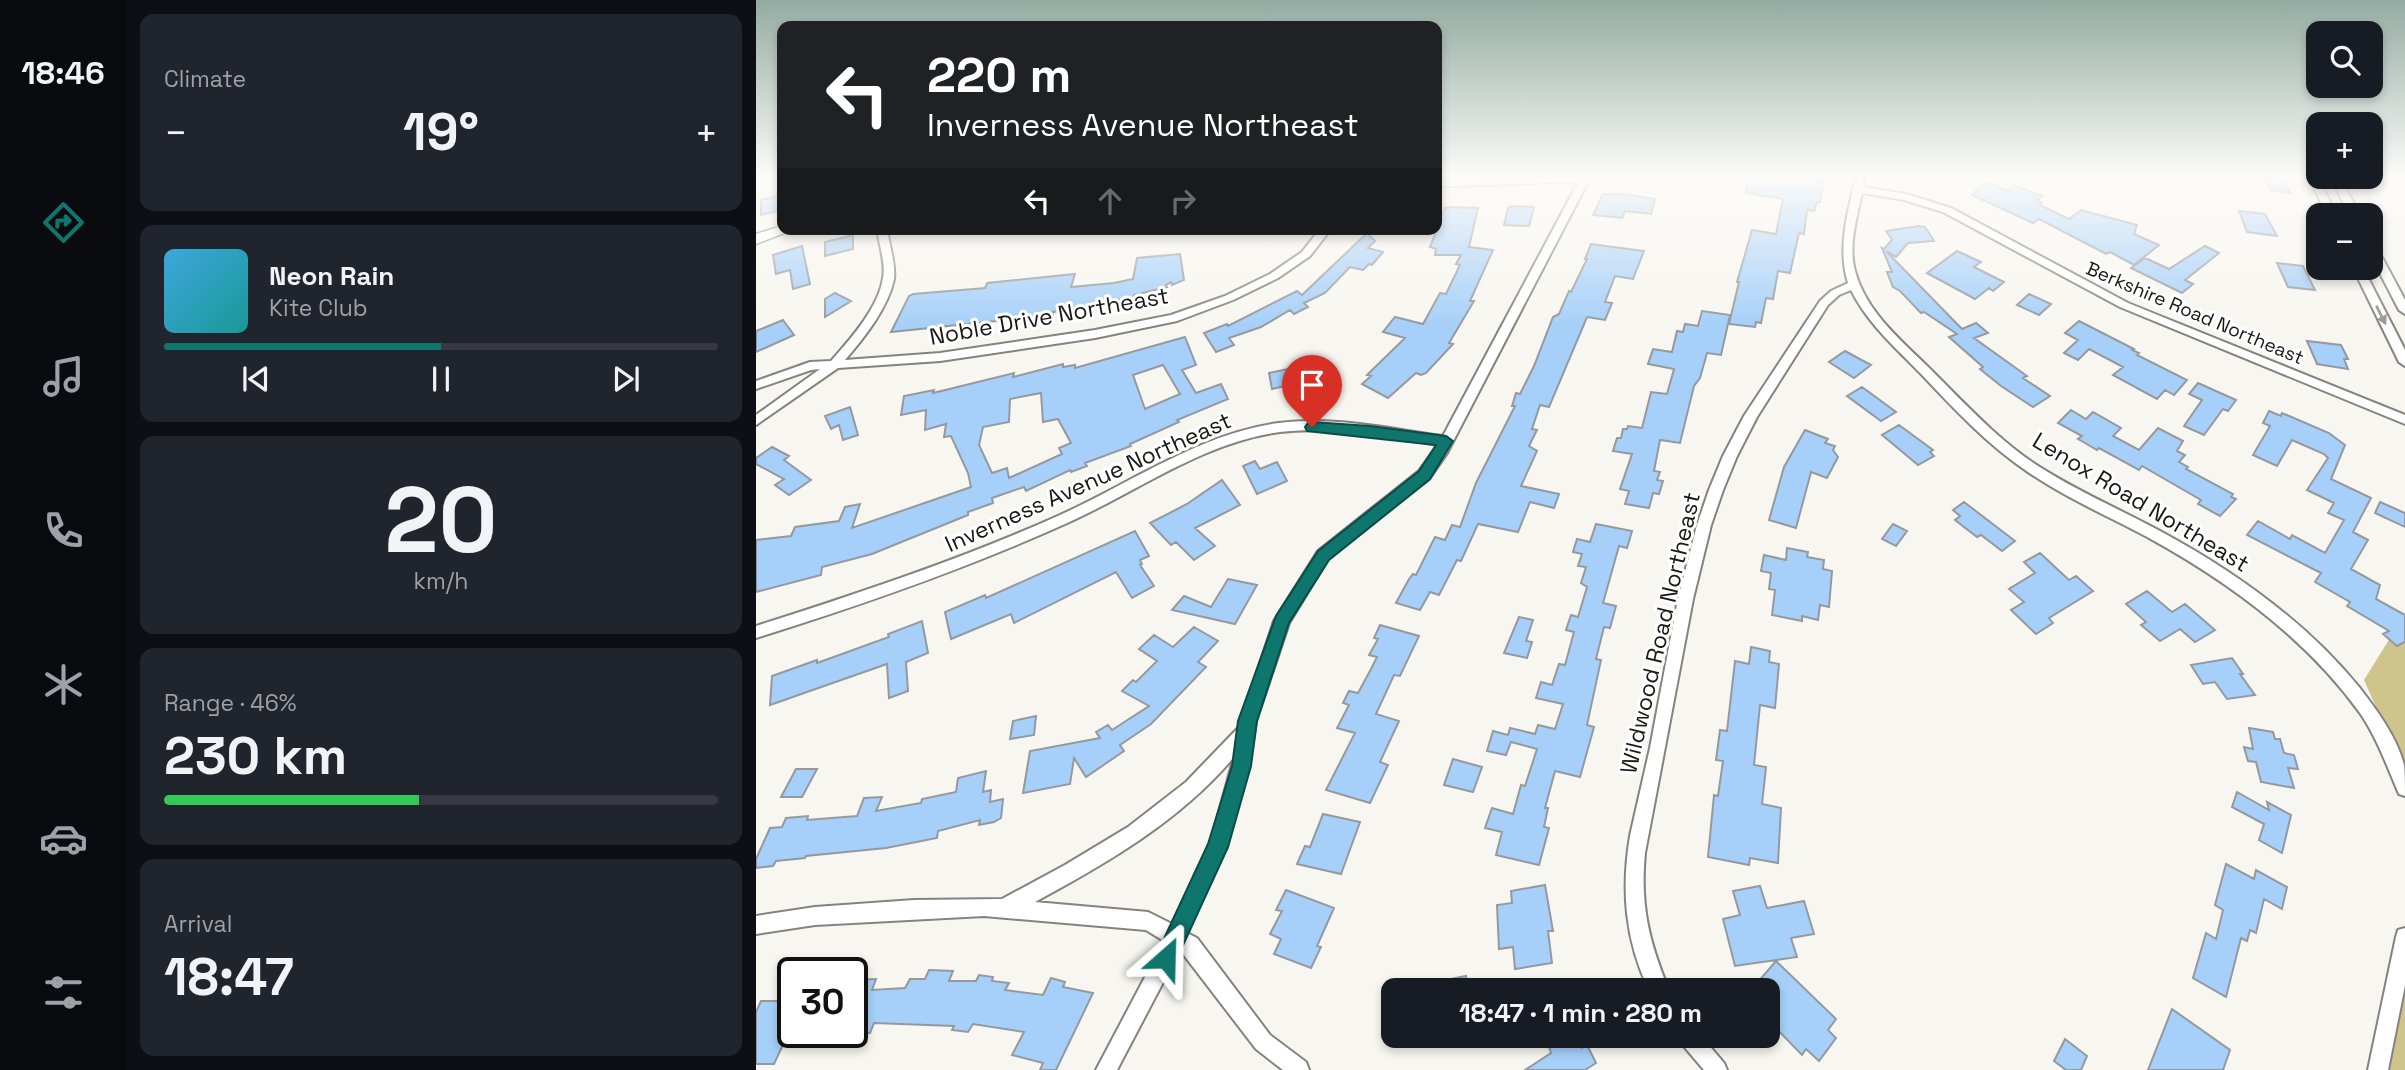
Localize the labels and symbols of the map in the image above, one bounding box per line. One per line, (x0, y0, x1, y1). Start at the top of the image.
street label: Berkshire Road Northeast (2082, 256, 2308, 370)
street label: Noble Drive Northeast (927, 280, 1171, 352)
one-way arrow (2376, 305, 2387, 325)
pin (1282, 355, 1342, 427)
street label: Inverness Avenue Northeast (940, 405, 1236, 559)
street label: Lenox Road Northeast (2027, 425, 2255, 579)
street label: Wildwood Road Northeast (1613, 489, 1707, 777)
position arrow (1129, 921, 1203, 995)
speed limit sign: 30 (777, 957, 868, 1048)

